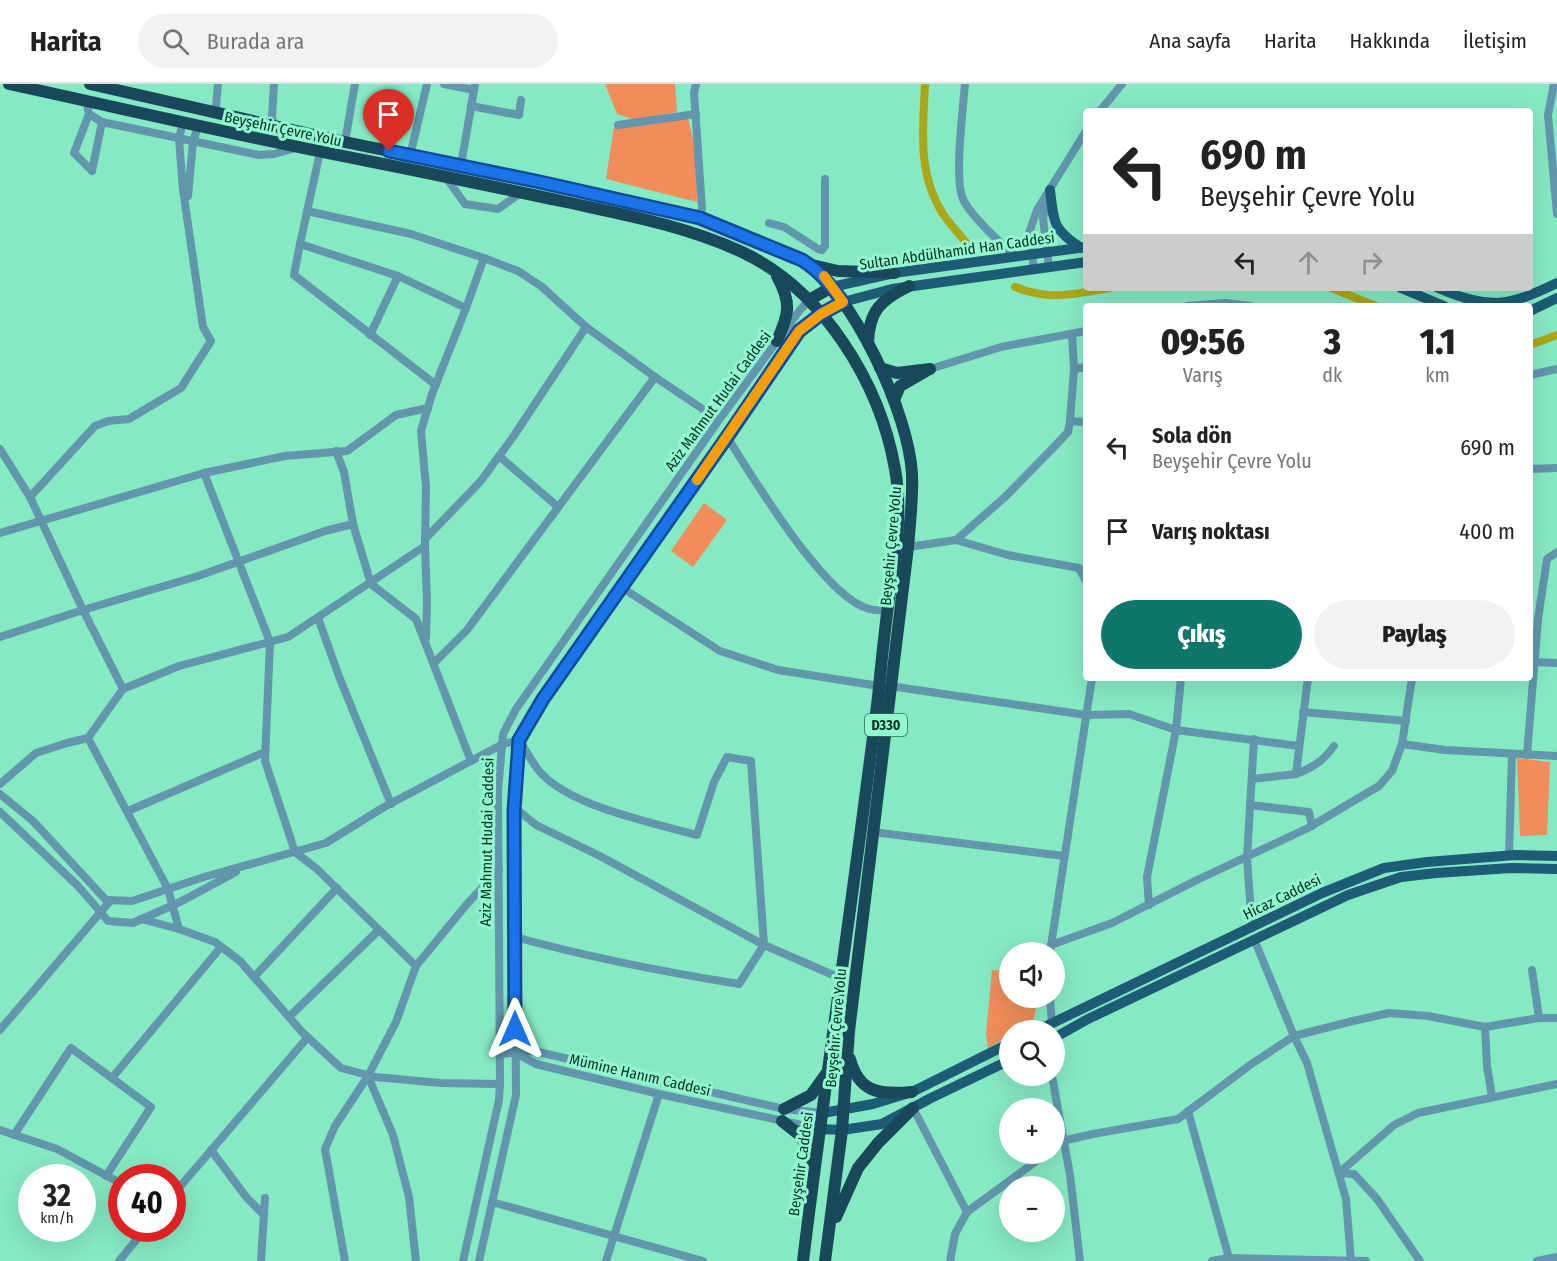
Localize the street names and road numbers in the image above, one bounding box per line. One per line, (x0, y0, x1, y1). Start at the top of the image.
street label: Beyşehir Çevre Yolu (223, 108, 343, 150)
street label: Sultan Abdülhamid Han Caddesi (858, 228, 1056, 274)
street label: Aziz Mahmut Hudai Caddesi (661, 327, 775, 475)
street label: Beyşehir Çevre Yolu (877, 486, 905, 606)
road number: D330 (865, 714, 907, 736)
street label: Aziz Mahmut Hudai Caddesi (477, 757, 497, 927)
street label: Hicaz Caddesi (1240, 870, 1324, 924)
street label: Beyşehir Çevre Yolu (822, 968, 850, 1088)
street label: Mümine Hanım Caddesi (568, 1050, 712, 1100)
street label: Beyşehir Caddesi (785, 1111, 817, 1217)

